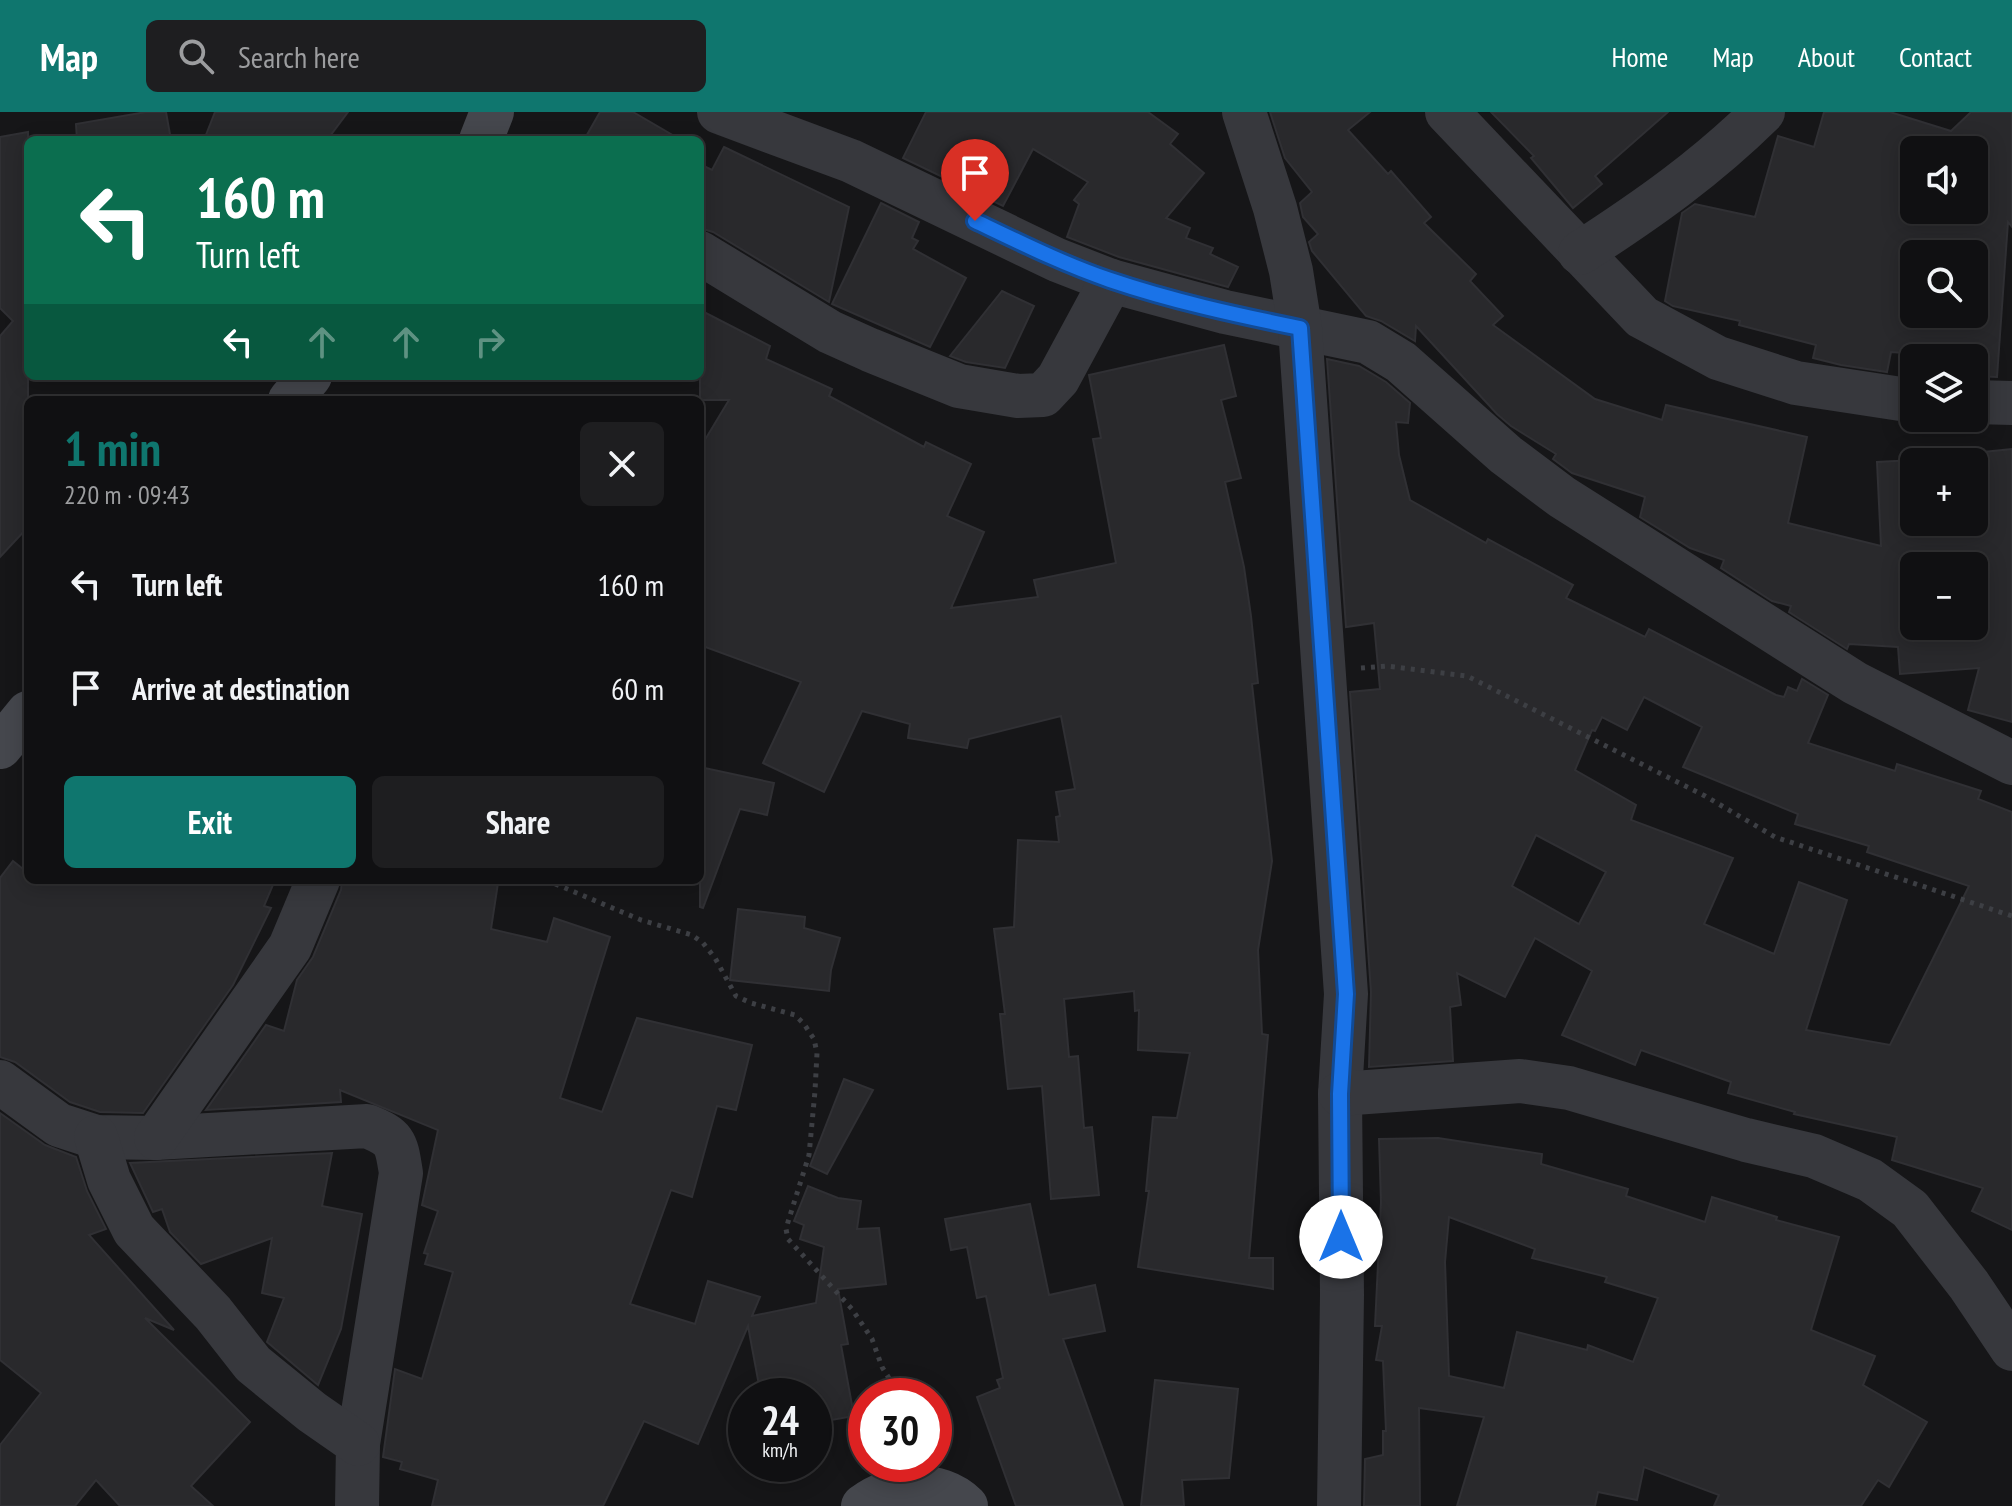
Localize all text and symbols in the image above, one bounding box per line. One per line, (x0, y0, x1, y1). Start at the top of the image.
search box (146, 20, 706, 92)
text: Map (40, 32, 98, 81)
icon: search (174, 34, 218, 78)
text: Search here (238, 37, 360, 76)
text: Home (1612, 38, 1668, 75)
text: Map (1712, 38, 1754, 75)
text: About (1798, 38, 1855, 75)
text: Contact (1899, 38, 1972, 75)
map controls (1900, 136, 1988, 640)
button: sound (1900, 136, 1988, 224)
pin (941, 139, 1009, 221)
icon: arrive (953, 151, 997, 195)
text: 160 m (196, 161, 325, 233)
icon: left (64, 168, 168, 272)
text: Turn left (196, 231, 300, 278)
button: search (1900, 240, 1988, 328)
icon: left (216, 320, 260, 364)
icon: ahead (300, 320, 344, 364)
icon: ahead (384, 320, 428, 364)
icon: right (468, 320, 512, 364)
button: layers (1900, 344, 1988, 432)
text: 1 min (64, 417, 161, 479)
button: close (580, 422, 664, 506)
button: + (1900, 448, 1988, 536)
text: 220 m · 09:43 (64, 478, 190, 511)
button: − (1900, 552, 1988, 640)
icon: left (64, 562, 108, 606)
text: Turn left (132, 565, 222, 604)
text: 160 m (598, 565, 664, 604)
icon: arrive (64, 666, 108, 710)
text: Arrive at destination (132, 669, 350, 708)
text: 60 m (611, 669, 664, 708)
button: Exit (64, 776, 356, 868)
button: Share (372, 776, 664, 868)
position arrow (1299, 1195, 1383, 1279)
speed limit sign: 30 (848, 1378, 952, 1482)
text: 24 (761, 1394, 799, 1446)
text: km/h (762, 1437, 798, 1463)

